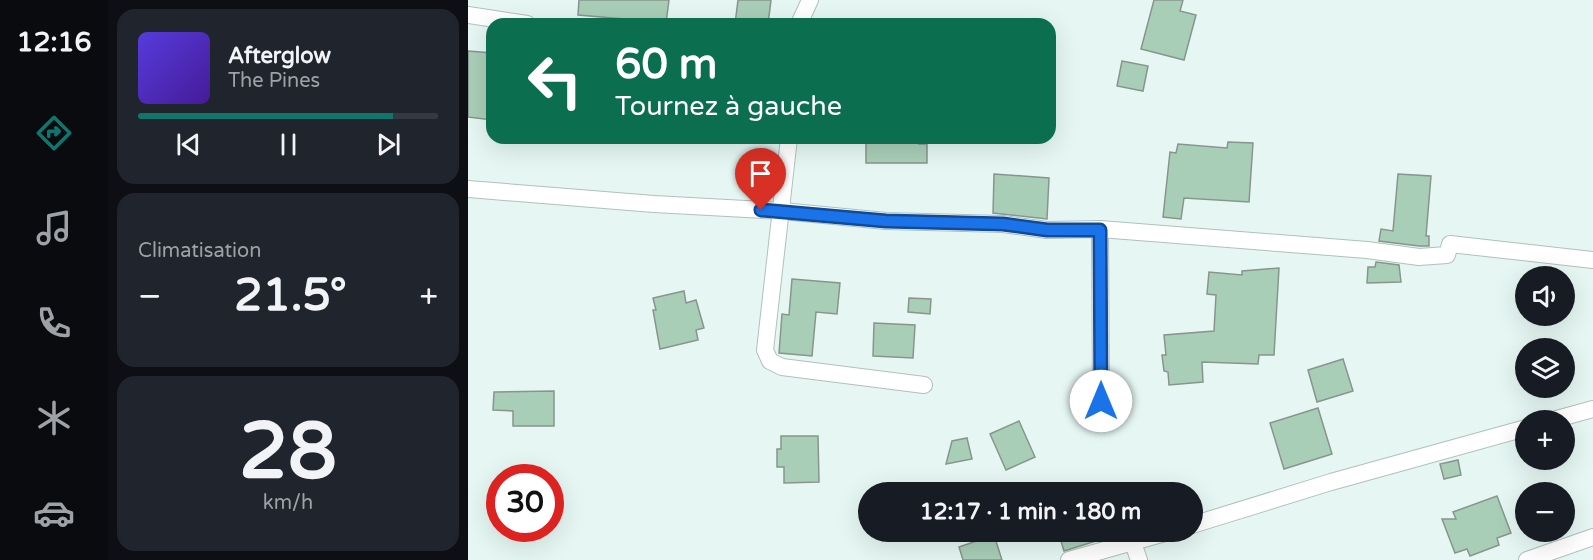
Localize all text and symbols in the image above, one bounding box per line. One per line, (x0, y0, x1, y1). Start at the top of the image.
text: 12:16 (17, 26, 91, 59)
text: 60 m (615, 39, 717, 90)
icon: left (516, 42, 594, 120)
text: Afterglow (228, 43, 331, 69)
text: The Pines (228, 69, 320, 93)
text: Tournez à gauche (615, 90, 842, 123)
icon: directions (33, 112, 75, 154)
icon: previous (172, 128, 205, 161)
icon: pause (272, 128, 305, 161)
icon: next (372, 128, 405, 161)
pin (735, 148, 786, 210)
icon: arrive (744, 157, 777, 190)
icon: music (33, 207, 75, 249)
text: Climatisation (138, 239, 261, 263)
map controls (1515, 266, 1575, 542)
button: sound (1515, 266, 1575, 326)
text: 21.5° (234, 269, 347, 323)
text: − (138, 277, 162, 316)
text: + (419, 277, 438, 316)
icon: phone (33, 302, 75, 344)
button: layers (1515, 338, 1575, 398)
position arrow (1069, 369, 1133, 433)
icon: climate (33, 397, 75, 439)
text: 28 (239, 405, 337, 499)
button: + (1515, 410, 1575, 470)
speed limit sign: 30 (486, 464, 564, 542)
button: − (1515, 482, 1575, 542)
text: km/h (263, 491, 313, 515)
icon: car (33, 492, 75, 534)
text: 12:17 · 1 min · 180 m (920, 499, 1141, 525)

